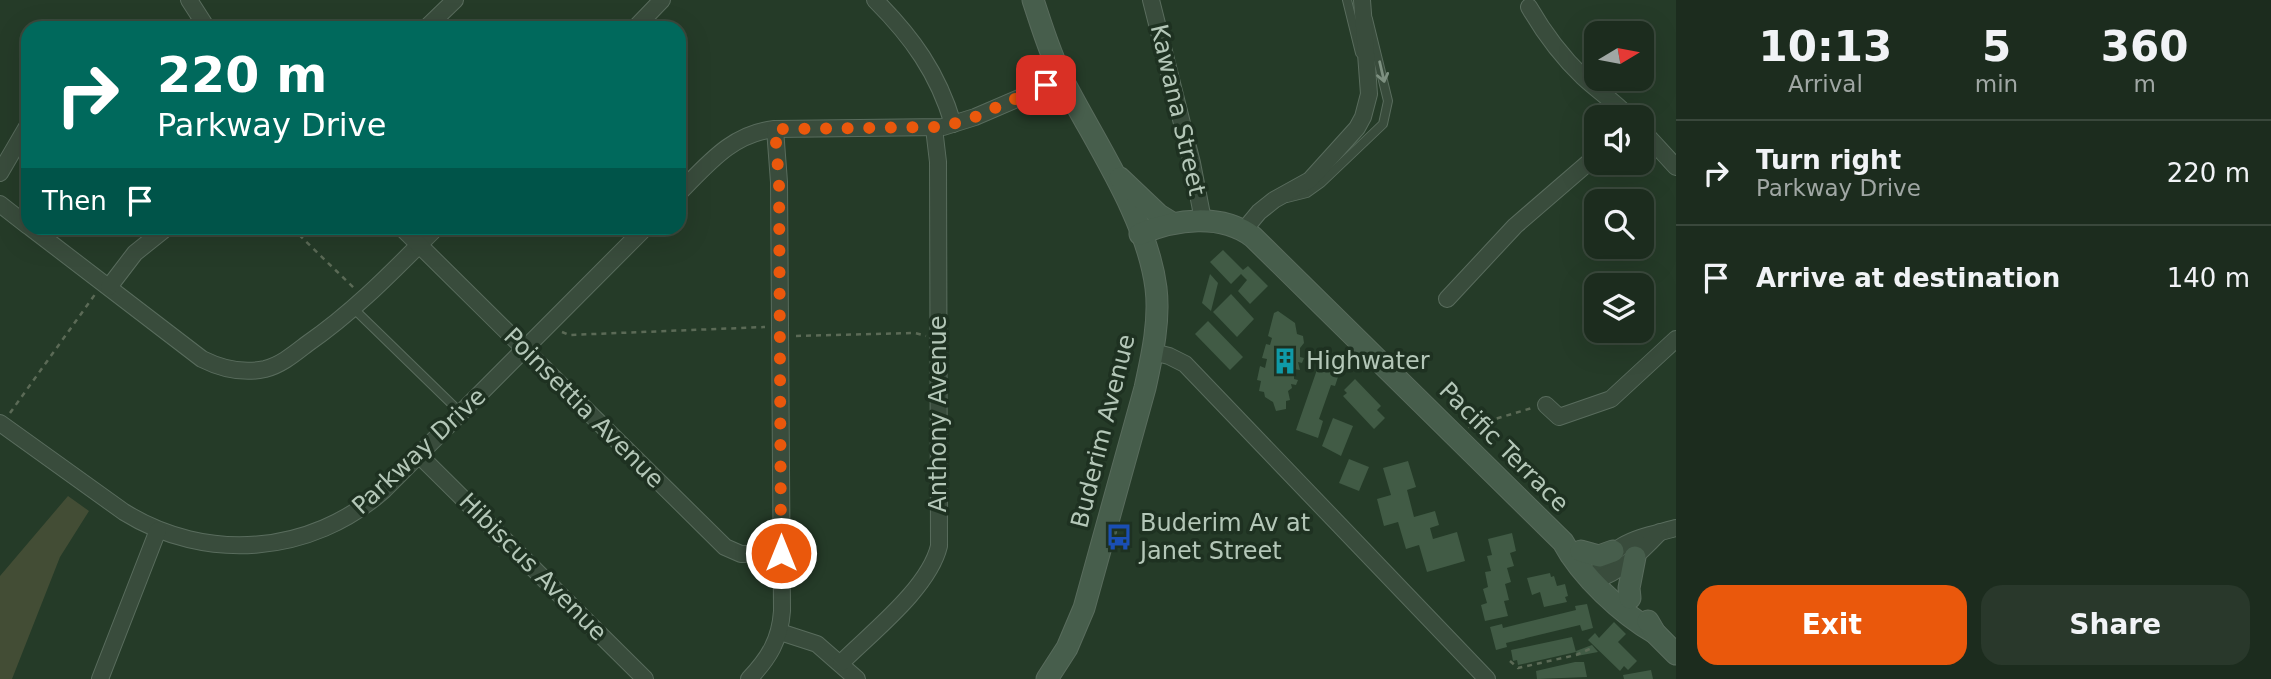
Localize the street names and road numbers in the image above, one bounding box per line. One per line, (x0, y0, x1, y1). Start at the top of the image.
street label: Kawana Street (1145, 22, 1211, 198)
street label: Anthony Avenue (924, 315, 952, 513)
street label: Poinsettia Avenue (498, 322, 670, 494)
street label: Buderim Avenue (1065, 331, 1141, 531)
street label: Pacific Terrace (1434, 377, 1574, 517)
street label: Parkway Drive (347, 382, 491, 520)
street label: Hibiscus Avenue (454, 488, 612, 646)

